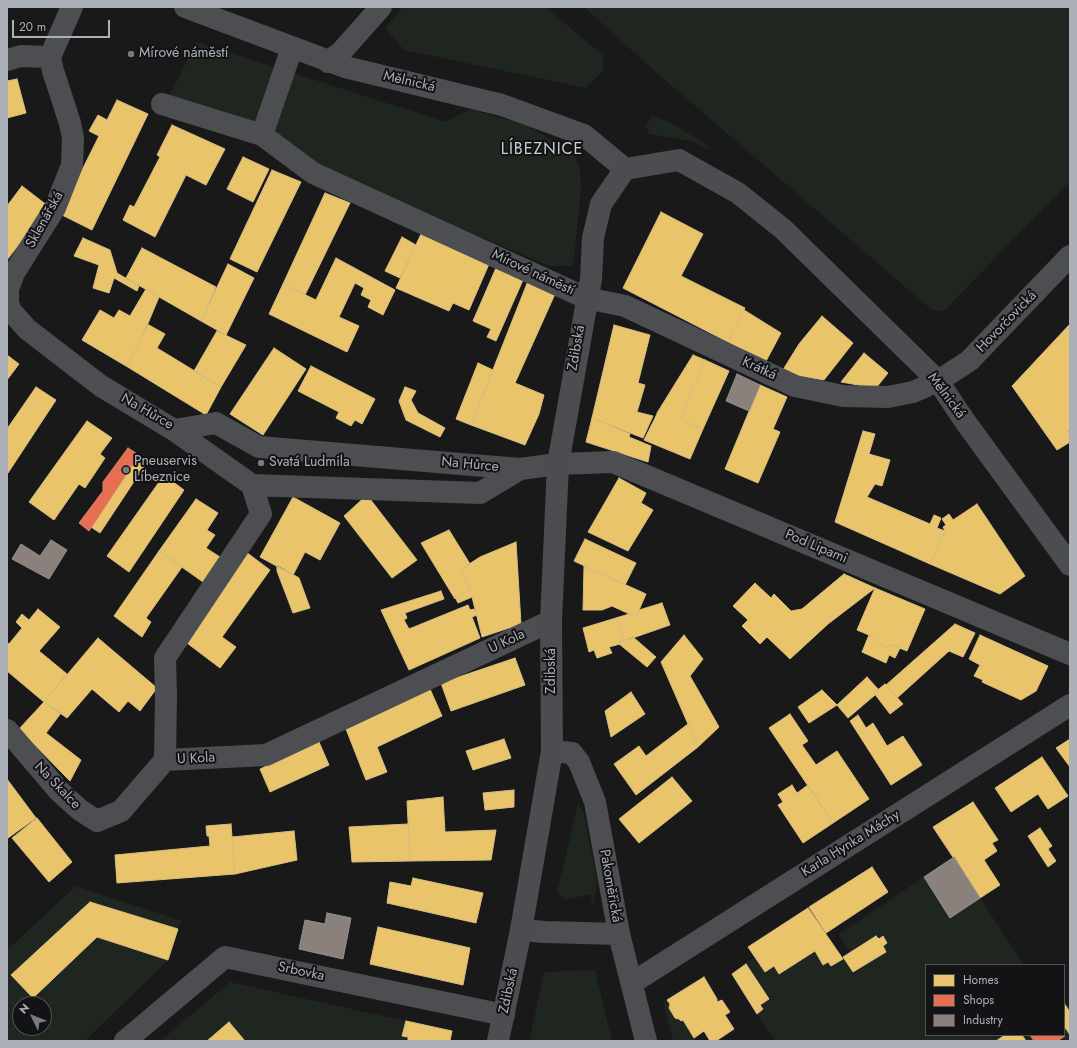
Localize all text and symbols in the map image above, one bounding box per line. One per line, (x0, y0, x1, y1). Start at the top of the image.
scale bar (14, 12, 112, 38)
text: 20 m (19, 18, 46, 36)
place label: Mírové náměstí (139, 46, 228, 62)
marker: Mírové náměstí (126, 49, 136, 59)
street label: Mělnická (382, 68, 436, 96)
district label: LÍBEZNICE (501, 140, 583, 160)
street label: Sklenářská (23, 189, 67, 251)
street label: Mírové náměstí (489, 247, 577, 299)
street label: Hovorčovická (973, 288, 1041, 356)
street label: Zdibská (565, 324, 589, 372)
street label: Krátká (739, 354, 779, 384)
street label: Mělnická (924, 370, 968, 422)
street label: Na Hůrce (118, 390, 176, 434)
place label: Pneuservis Líbeznice (134, 454, 197, 486)
street label: Na Hůrce (441, 454, 499, 476)
place label: Svatá Ludmila (269, 455, 350, 471)
marker: Svatá Ludmila (256, 458, 266, 468)
marker: Pneuservis Líbeznice (121, 465, 131, 475)
street label: Pod Lipami (782, 526, 850, 568)
street label: U Kola (486, 626, 528, 658)
street label: Zdibská (544, 648, 560, 694)
street label: U Kola (177, 750, 215, 768)
street label: Na Skalce (30, 759, 84, 813)
street label: Karla Hynka Máchy (799, 807, 903, 881)
street label: Pakoměřická (595, 848, 625, 924)
street label: Srbovka (276, 959, 326, 985)
legend (925, 964, 1065, 1036)
street label: Zdibská (496, 967, 522, 1015)
text: Homes (963, 971, 999, 989)
text: Shops (963, 991, 994, 1009)
north arrow (12, 996, 52, 1036)
text: N (15, 1000, 33, 1017)
text: Industry (963, 1011, 1003, 1029)

